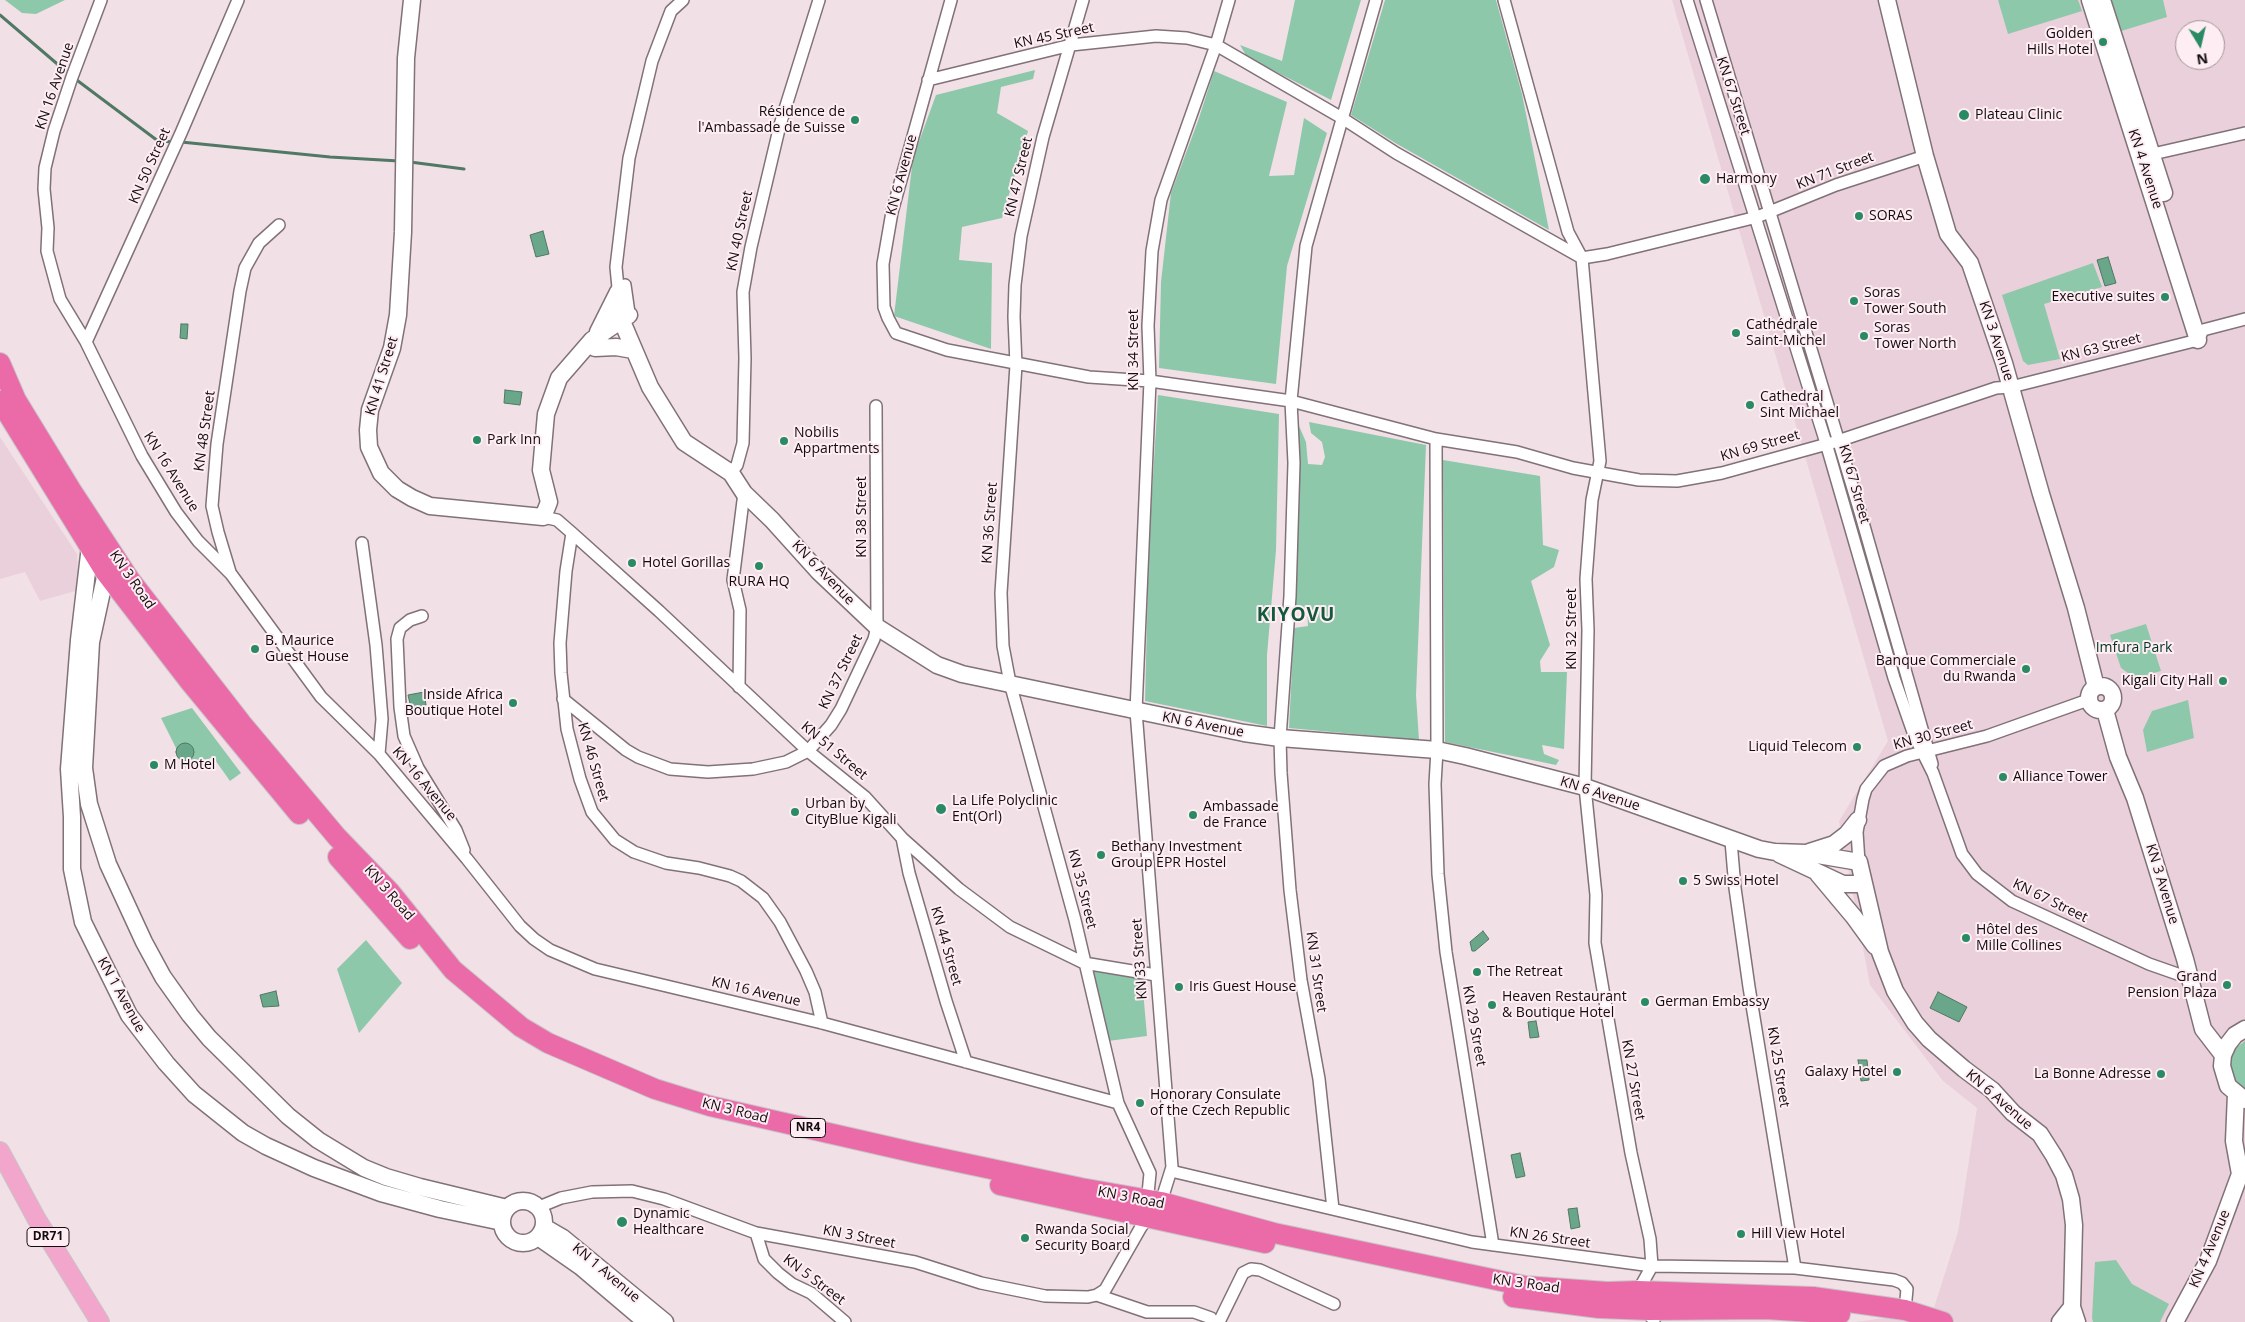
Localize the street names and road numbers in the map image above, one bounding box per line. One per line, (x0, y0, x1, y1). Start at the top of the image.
street label: KN 45 Street (1012, 19, 1096, 53)
street label: KN 16 Avenue (32, 40, 78, 132)
street label: KN 67 Street (1712, 55, 1754, 137)
street label: KN 50 Street (126, 125, 174, 207)
street label: KN 4 Avenue (2124, 127, 2166, 211)
street label: KN 6 Avenue (883, 133, 921, 217)
street label: KN 47 Street (1002, 135, 1036, 219)
street label: KN 71 Street (1794, 149, 1876, 193)
street label: KN 40 Street (723, 189, 757, 273)
street label: KN 3 Avenue (1975, 299, 2017, 383)
street label: KN 34 Street (1126, 309, 1142, 391)
street label: KN 63 Street (2059, 330, 2143, 366)
street label: KN 41 Street (362, 335, 402, 417)
street label: KN 48 Street (191, 389, 219, 473)
street label: KN 69 Street (1719, 427, 1801, 465)
street label: KN 16 Avenue (140, 429, 202, 515)
street label: KN 67 Street (1835, 443, 1873, 525)
street label: KN 38 Street (854, 476, 870, 558)
street label: KN 36 Street (979, 482, 1001, 564)
street label: KN 6 Avenue (788, 537, 858, 609)
street label: KN 3 Road (106, 547, 158, 613)
street label: KN 32 Street (1564, 588, 1580, 670)
street label: KN 37 Street (816, 632, 866, 712)
street label: KN 6 Avenue (1161, 709, 1245, 741)
street label: KN 30 Street (1891, 716, 1975, 754)
street label: KN 51 Street (797, 718, 871, 784)
street label: KN 46 Street (574, 721, 612, 803)
street label: KN 16 Avenue (388, 744, 460, 824)
street label: KN 6 Avenue (1558, 773, 1642, 815)
street label: KN 3 Avenue (2142, 842, 2182, 926)
street label: KN 35 Street (1064, 847, 1100, 931)
street label: KN 3 Road (360, 862, 418, 924)
street label: KN 67 Street (2010, 876, 2090, 926)
street label: KN 44 Street (927, 905, 965, 987)
street label: KN 33 Street (1129, 918, 1151, 1000)
street label: KN 31 Street (1302, 930, 1330, 1014)
street label: KN 1 Avenue (94, 955, 148, 1035)
street label: KN 16 Avenue (710, 974, 802, 1010)
street label: KN 29 Street (1459, 984, 1489, 1068)
street label: KN 25 Street (1763, 1025, 1793, 1109)
street label: KN 27 Street (1618, 1038, 1648, 1122)
street label: KN 6 Avenue (1962, 1066, 2036, 1134)
street label: KN 3 Road (700, 1095, 770, 1127)
road number: NR4 (790, 1118, 826, 1138)
street label: KN 3 Road (1096, 1183, 1166, 1213)
street label: KN 4 Avenue (2186, 1207, 2234, 1291)
street label: KN 3 Street (821, 1222, 897, 1252)
street label: KN 26 Street (1508, 1224, 1592, 1252)
road number: DR71 (27, 1228, 69, 1246)
street label: KN 1 Avenue (569, 1240, 643, 1306)
street label: KN 5 Street (780, 1251, 848, 1309)
street label: KN 3 Road (1491, 1271, 1561, 1297)

